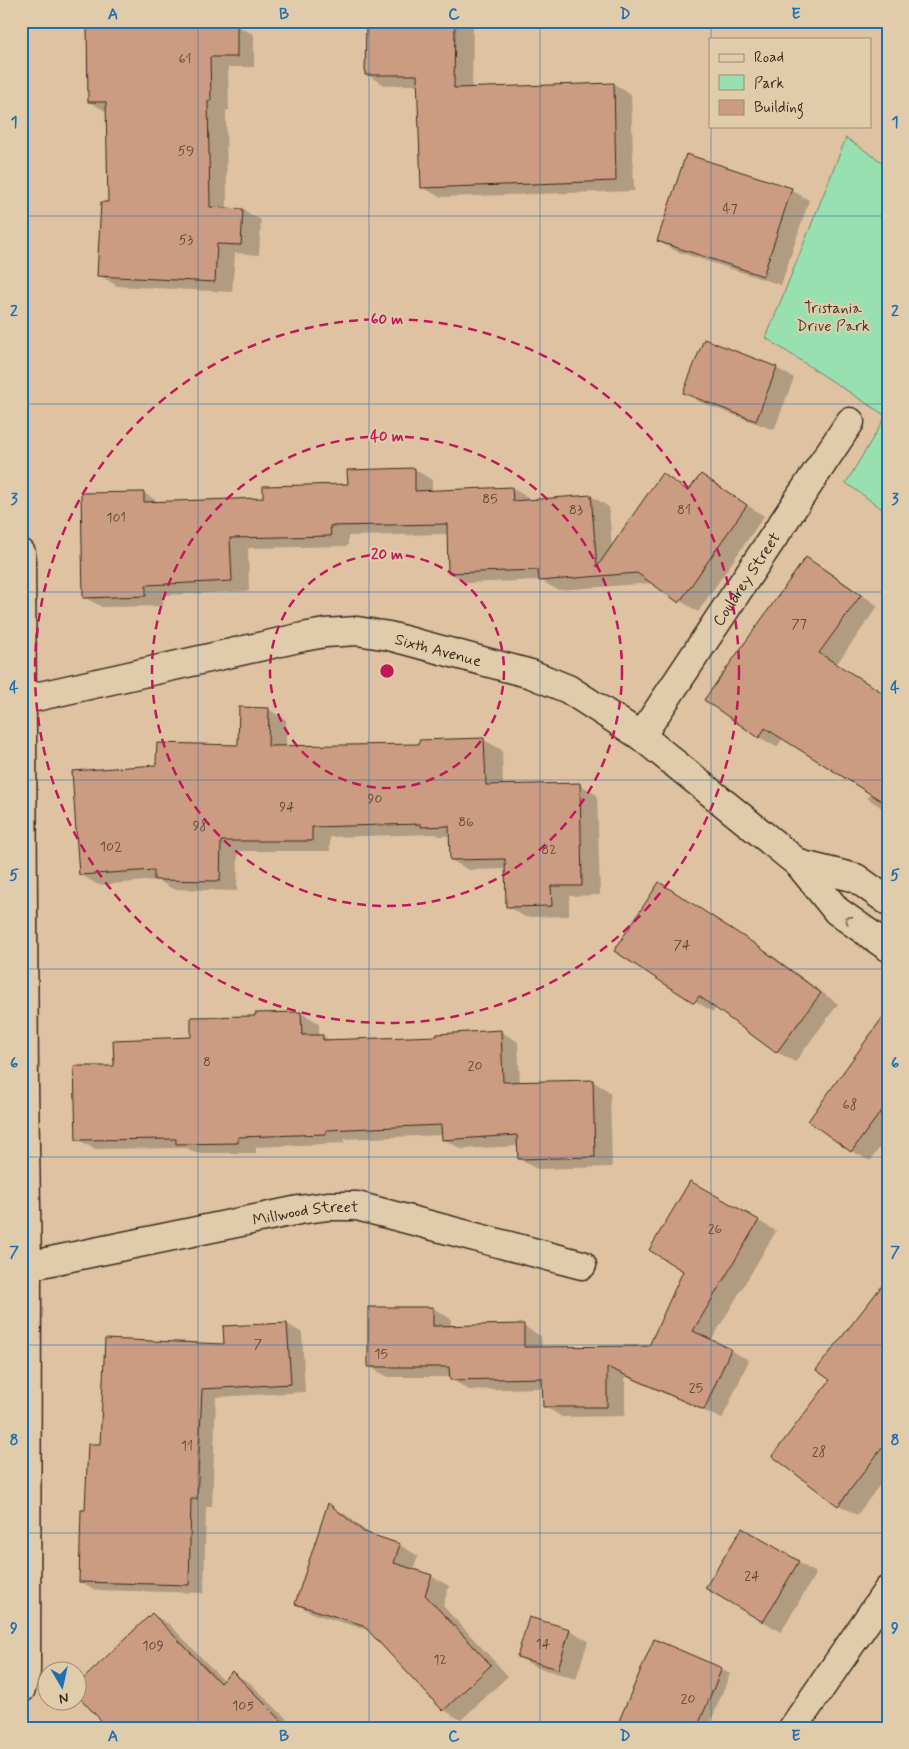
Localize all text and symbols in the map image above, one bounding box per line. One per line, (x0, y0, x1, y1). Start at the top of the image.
text: A (108, 4, 118, 25)
text: B (279, 4, 289, 25)
text: C (448, 4, 460, 25)
text: D (619, 4, 631, 25)
text: E (791, 4, 801, 25)
legend (709, 38, 872, 128)
text: Road (754, 48, 784, 68)
house number: 61 (178, 50, 192, 68)
text: Park (754, 74, 784, 94)
text: Building (754, 98, 804, 119)
text: 1 (10, 112, 18, 133)
text: 1 (891, 112, 899, 133)
house number: 59 (178, 142, 194, 160)
house number: 47 (722, 200, 738, 218)
house number: 53 (179, 231, 193, 249)
park label: Tristania Drive Park (796, 298, 870, 337)
text: 2 (10, 301, 18, 322)
text: 2 (891, 301, 899, 322)
text: 60 m (371, 310, 403, 330)
text: 40 m (370, 427, 404, 447)
text: 3 (10, 489, 18, 510)
text: 3 (891, 489, 899, 510)
house number: 85 (482, 490, 498, 508)
house number: 83 (569, 501, 583, 519)
house number: 81 (677, 501, 691, 519)
house number: 101 (106, 509, 126, 527)
street label: Couldrey Street (708, 528, 786, 630)
text: 20 m (371, 545, 403, 565)
house number: 77 (791, 615, 807, 633)
street label: Sixth Avenue (393, 629, 484, 672)
centre of rings (378, 662, 396, 680)
text: 4 (9, 677, 19, 698)
text: 4 (890, 677, 900, 698)
house number: 90 (368, 790, 382, 808)
house number: 94 (279, 798, 295, 816)
house number: 86 (458, 813, 474, 831)
house number: 98 (193, 817, 207, 835)
house number: 102 (100, 838, 122, 856)
house number: 82 (541, 841, 557, 859)
text: 5 (9, 865, 19, 886)
text: 5 (890, 865, 900, 886)
one-way arrow (844, 916, 854, 925)
house number: 74 (674, 936, 691, 954)
text: 6 (10, 1053, 18, 1074)
house number: 8 (203, 1053, 211, 1071)
text: 6 (891, 1053, 899, 1074)
house number: 20 (468, 1057, 482, 1075)
house number: 68 (843, 1096, 857, 1114)
street label: Millwood Street (251, 1197, 359, 1231)
house number: 26 (708, 1220, 723, 1238)
text: 7 (9, 1242, 19, 1263)
text: 7 (890, 1242, 900, 1263)
house number: 7 (254, 1335, 263, 1353)
house number: 15 (374, 1345, 388, 1363)
house number: 25 (689, 1379, 703, 1397)
text: 8 (9, 1430, 19, 1451)
text: 8 (890, 1430, 900, 1451)
house number: 11 (181, 1437, 193, 1455)
house number: 28 (812, 1443, 826, 1461)
house number: 24 (744, 1567, 760, 1585)
text: 9 (10, 1618, 18, 1639)
text: 9 (891, 1618, 899, 1639)
house number: 14 (536, 1635, 551, 1653)
house number: 109 (142, 1637, 164, 1655)
house number: 12 (433, 1651, 447, 1669)
north arrow (38, 1662, 88, 1712)
text: N (58, 1688, 70, 1707)
house number: 20 (681, 1690, 695, 1708)
house number: 105 (232, 1697, 254, 1715)
text: A (108, 1726, 118, 1747)
text: B (279, 1726, 289, 1747)
text: C (448, 1726, 460, 1747)
text: D (619, 1726, 631, 1747)
text: E (791, 1726, 801, 1747)

